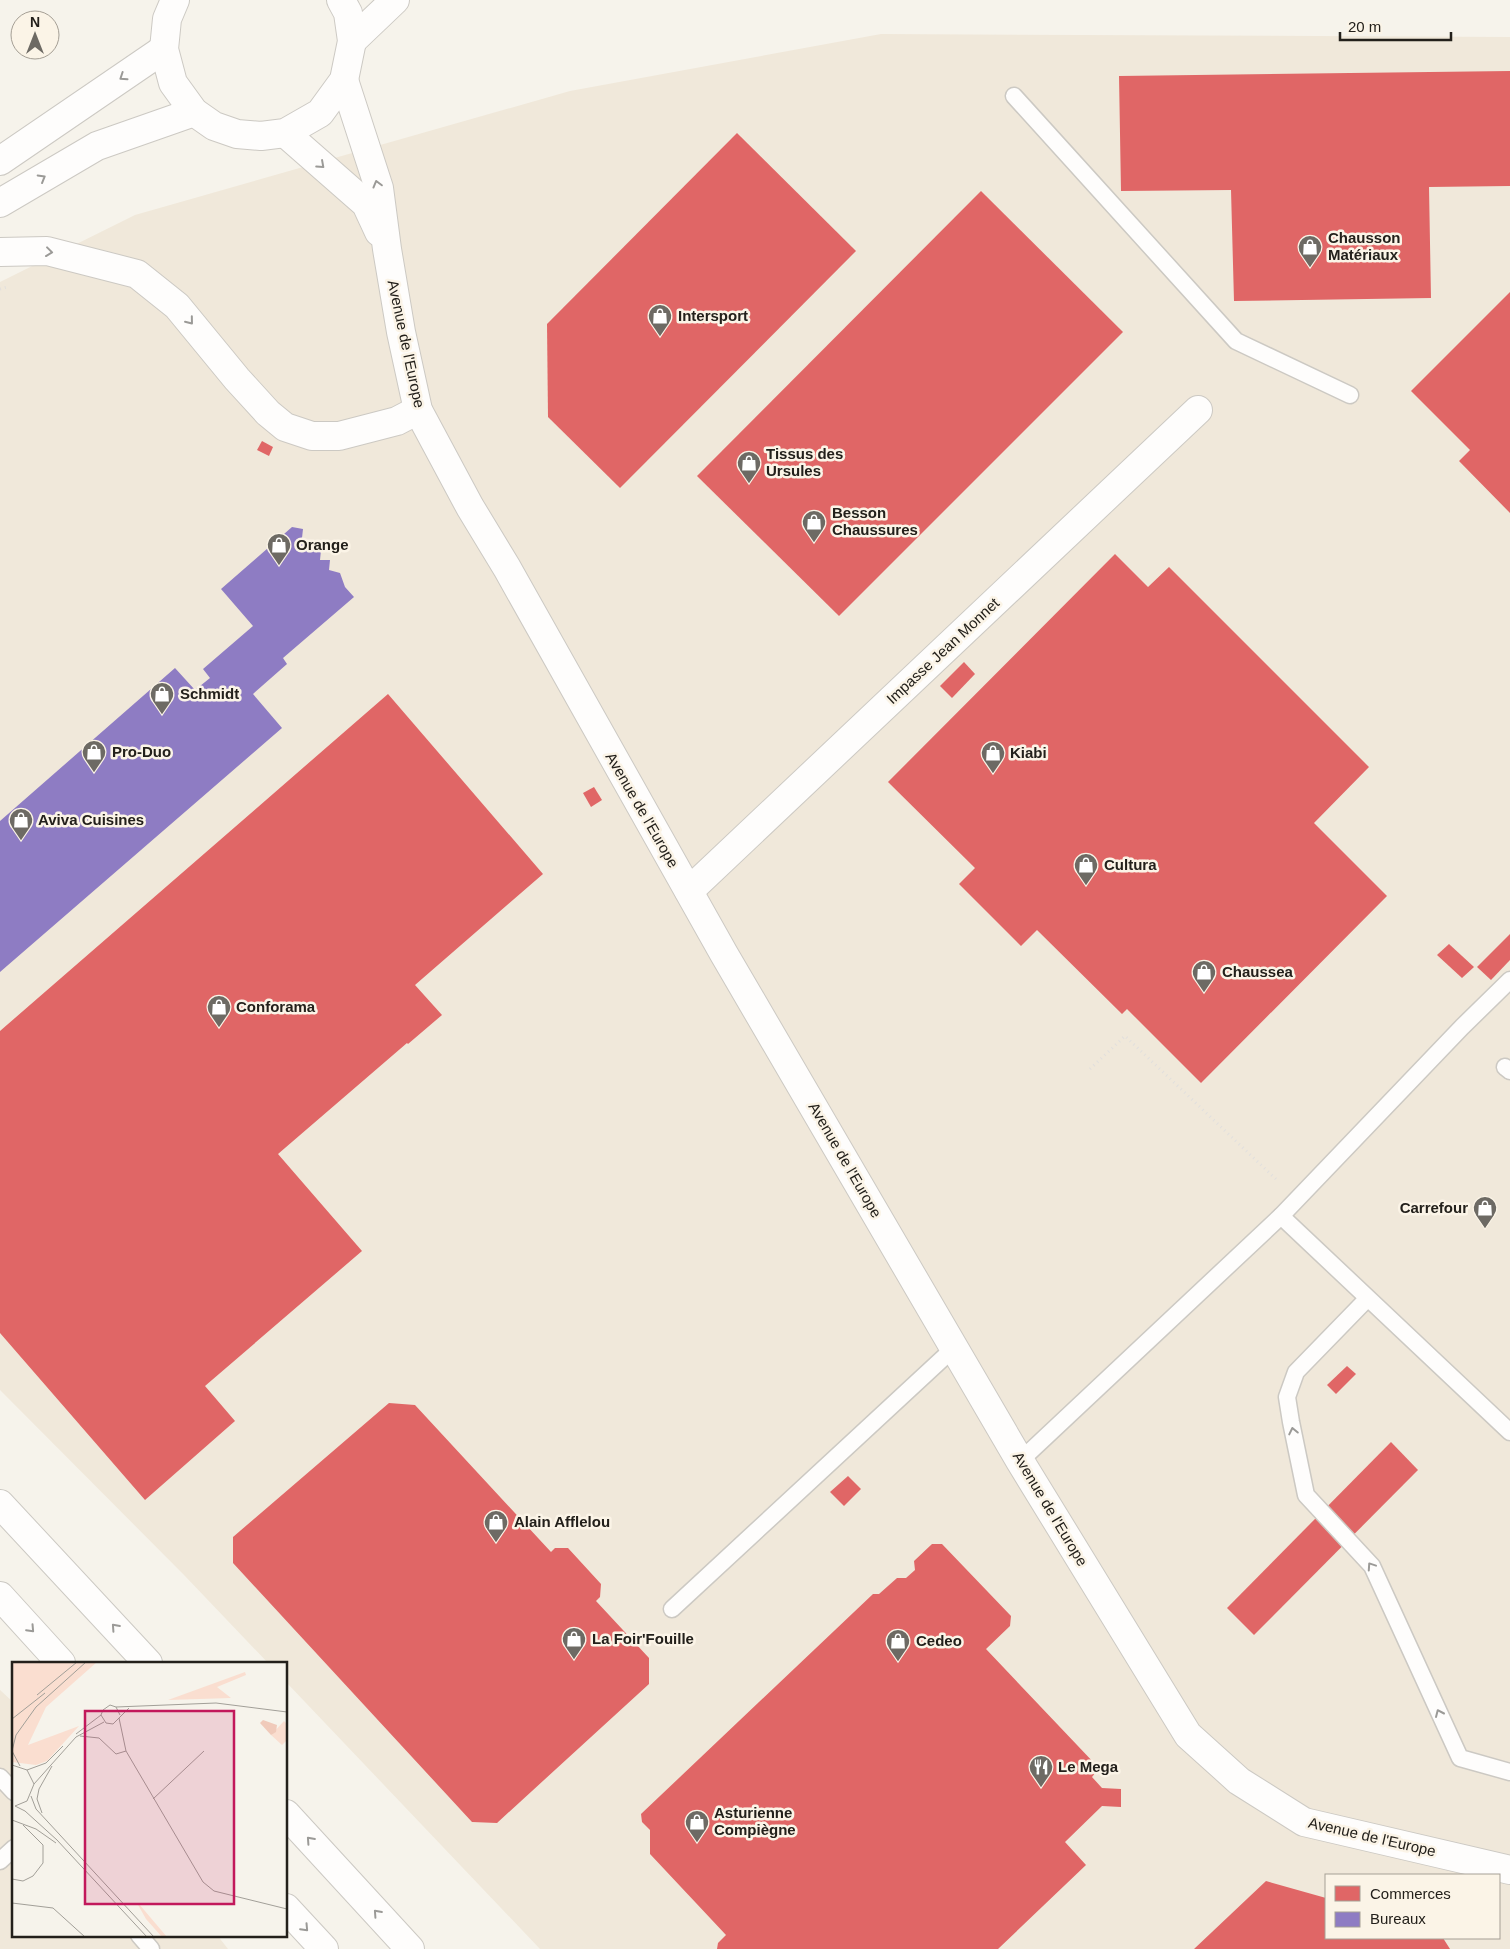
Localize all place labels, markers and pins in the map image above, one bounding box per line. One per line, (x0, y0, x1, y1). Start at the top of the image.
place label: Chausson Matériaux (1328, 229, 1401, 263)
shop icon: Chausson Matériaux (1297, 234, 1323, 268)
shop icon: Intersport (647, 303, 673, 337)
place label: Intersport (678, 307, 748, 324)
place label: Tissus des Ursules (766, 445, 843, 479)
shop icon: Tissus des Ursules (736, 450, 762, 484)
place label: Besson Chaussures (832, 504, 918, 538)
shop icon: Besson Chaussures (801, 509, 827, 543)
shop icon: Orange (266, 532, 292, 566)
place label: Orange (296, 536, 349, 553)
shop icon: Schmidt (149, 681, 175, 715)
place label: Schmidt (180, 685, 239, 702)
shop icon: Pro-Duo (81, 739, 107, 773)
shop icon: Kiabi (980, 740, 1006, 774)
place label: Pro-Duo (112, 743, 171, 760)
place label: Kiabi (1010, 744, 1047, 761)
shop icon: Aviva Cuisines (8, 807, 34, 841)
place label: Aviva Cuisines (38, 811, 144, 828)
shop icon: Cultura (1073, 852, 1099, 886)
place label: Cultura (1104, 856, 1157, 873)
shop icon: Chaussea (1191, 959, 1217, 993)
place label: Chaussea (1222, 963, 1294, 980)
shop icon: Conforama (206, 994, 232, 1028)
place label: Conforama (236, 998, 316, 1015)
shop icon: Carrefour (1472, 1195, 1498, 1229)
place label: Carrefour (1400, 1199, 1468, 1216)
shop icon: Alain Afflelou (483, 1509, 509, 1543)
place label: Alain Afflelou (514, 1513, 610, 1530)
shop icon: La Foir'Fouille (561, 1626, 587, 1660)
shop icon: Cedeo (885, 1628, 911, 1662)
place label: La Foir'Fouille (592, 1630, 694, 1647)
place label: Cedeo (916, 1632, 962, 1649)
restaurant icon: Le Mega (1028, 1754, 1054, 1788)
place label: Le Mega (1058, 1758, 1119, 1775)
place label: Asturienne Compiègne (714, 1804, 796, 1838)
shop icon: Asturienne Compiègne (684, 1809, 710, 1843)

